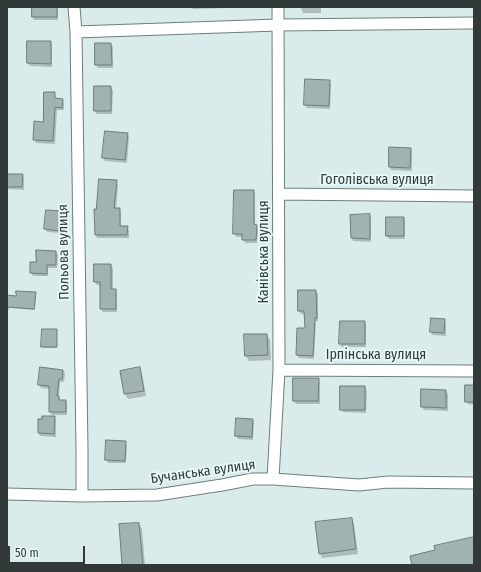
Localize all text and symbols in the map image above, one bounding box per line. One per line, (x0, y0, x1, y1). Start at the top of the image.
street label: Гоголівська вулиця (320, 172, 434, 188)
street label: Канівська вулиця (256, 200, 272, 304)
street label: Польова вулиця (55, 204, 73, 300)
street label: Ірпінська вулиця (326, 347, 426, 363)
street label: Бучанська вулиця (149, 456, 257, 488)
scale bar (10, 538, 87, 564)
text: 50 m (15, 546, 39, 560)

